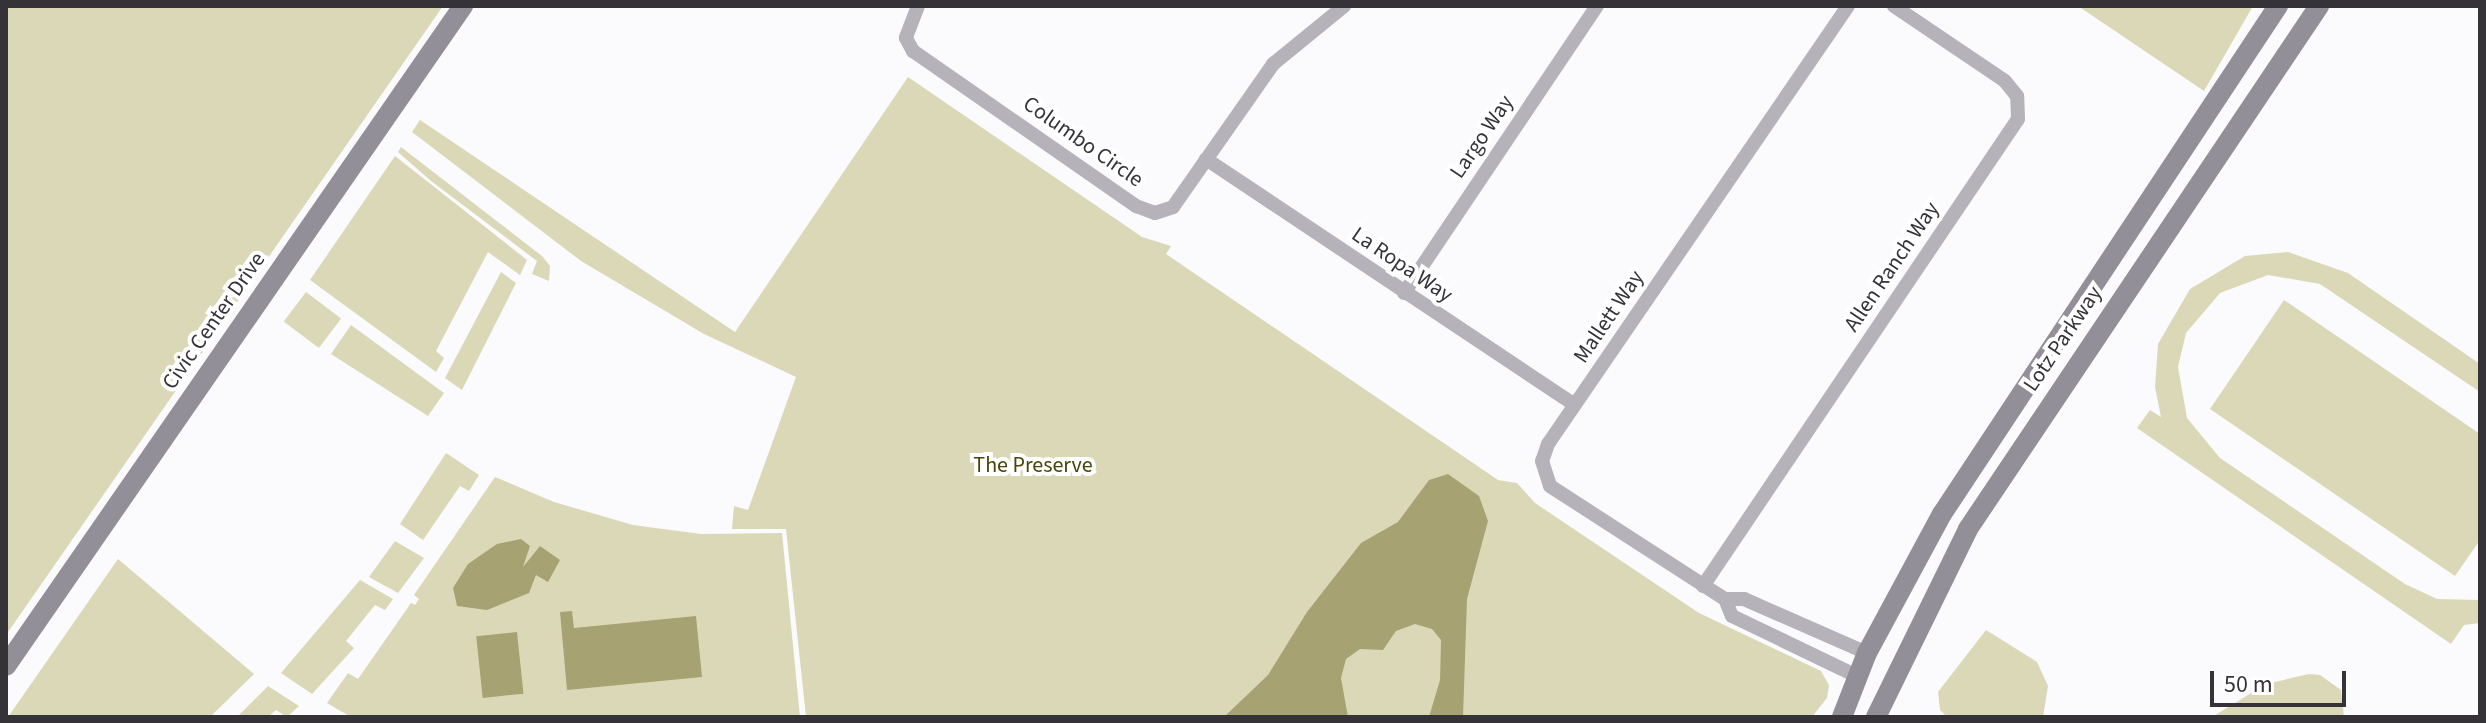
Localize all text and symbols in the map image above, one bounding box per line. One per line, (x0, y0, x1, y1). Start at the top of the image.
street label: Largo Way (1445, 90, 1519, 184)
street label: Columbo Circle (1018, 91, 1148, 193)
street label: Allen Ranch Way (1839, 197, 1945, 337)
street label: La Ropa Way (1346, 222, 1458, 308)
street label: Civic Center Drive (157, 247, 271, 395)
street label: Mallett Way (1568, 266, 1650, 368)
street label: Lotz Parkway (2018, 281, 2108, 397)
park label: The Preserve (973, 453, 1093, 479)
scale bar (2214, 655, 2350, 705)
text: 50 m (2224, 667, 2273, 702)

